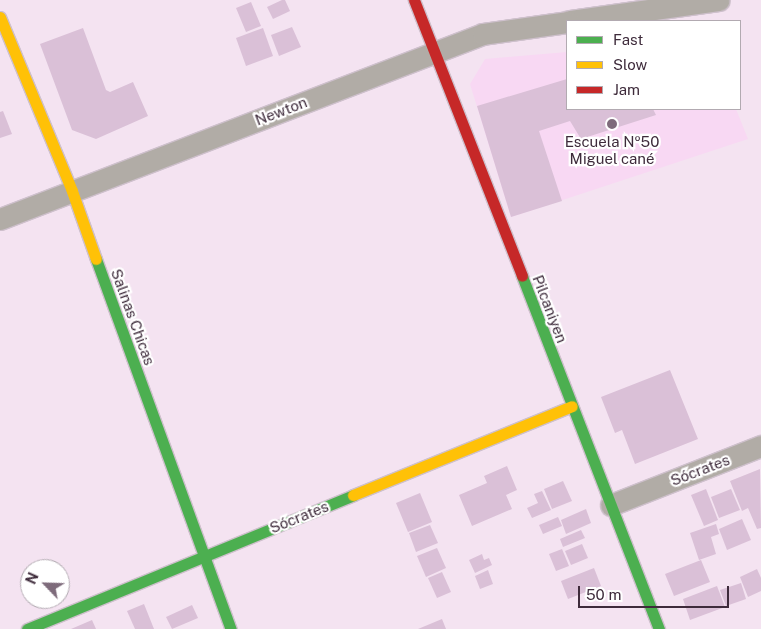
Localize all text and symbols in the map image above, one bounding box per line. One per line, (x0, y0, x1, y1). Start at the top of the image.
legend (566, 20, 741, 110)
text: Fast (613, 31, 643, 48)
text: Slow (613, 56, 647, 73)
text: Jam (613, 81, 640, 98)
street label: Newton (253, 93, 309, 129)
marker: Escuela Nº50 Miguel cané (606, 118, 618, 130)
place label: Escuela Nº50 Miguel cané (565, 132, 659, 167)
street label: Salinas Chicas (107, 266, 159, 368)
street label: Pilcaniyen (529, 273, 571, 345)
street label: Sócrates (668, 451, 732, 489)
street label: Sócrates (267, 497, 331, 537)
north arrow (20, 559, 70, 609)
text: N (23, 570, 42, 587)
scale bar (581, 576, 732, 608)
text: 50 m (586, 586, 621, 603)

